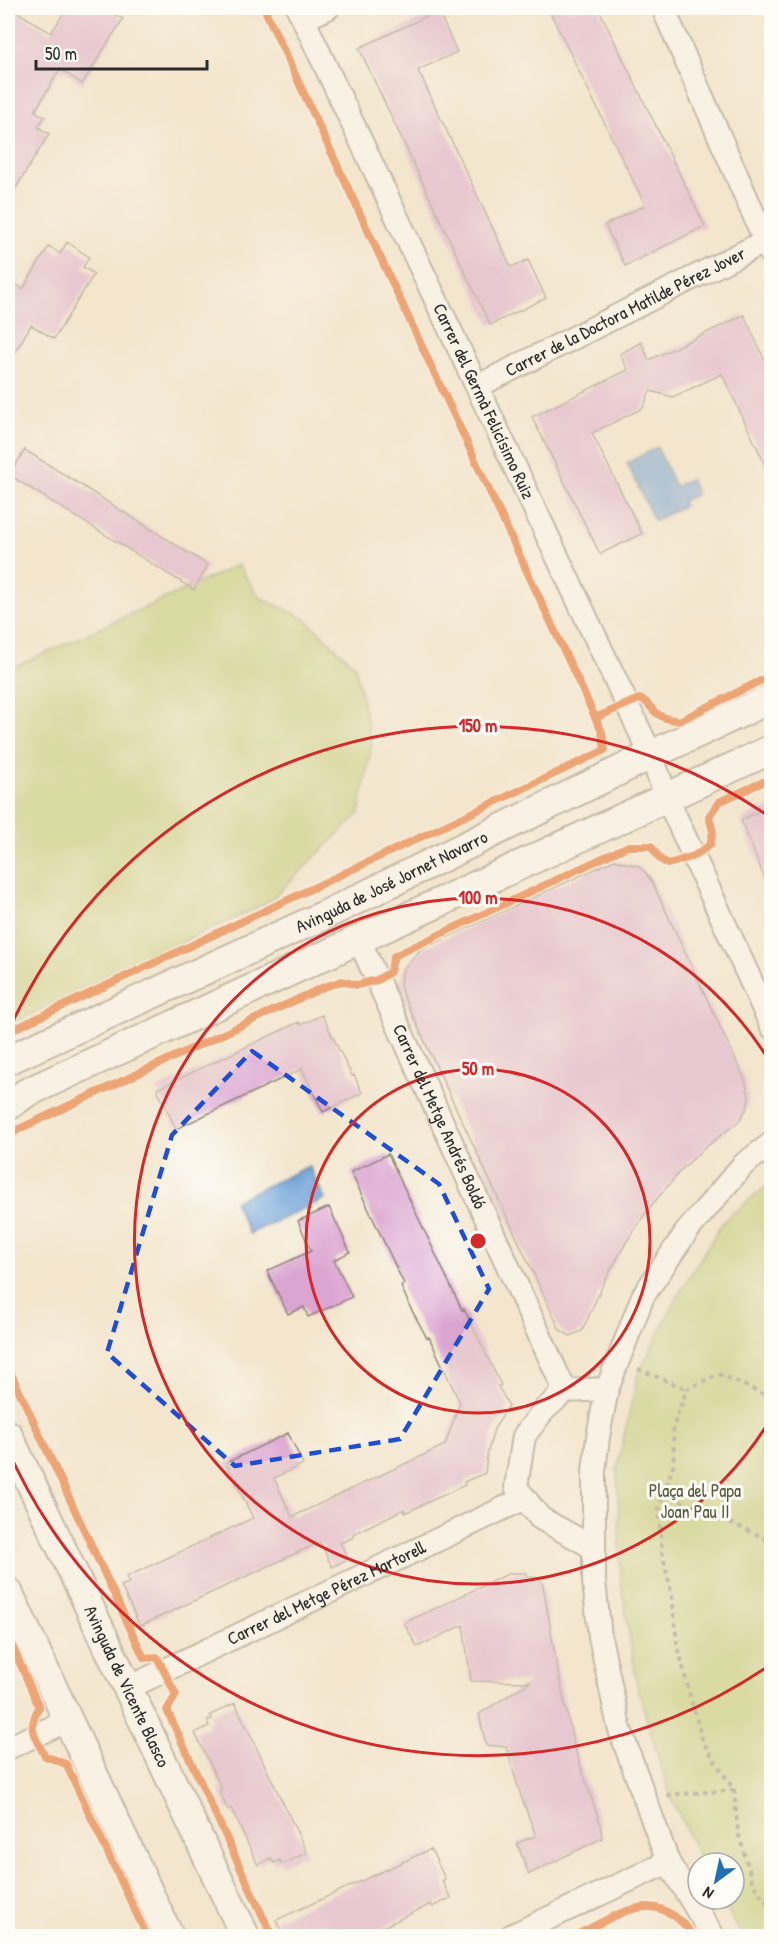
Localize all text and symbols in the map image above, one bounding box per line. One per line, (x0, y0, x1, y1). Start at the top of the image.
scale bar (36, 33, 207, 71)
text: 50 m (45, 41, 77, 66)
street label: Carrer de la Doctora Matilde Pérez Jover (501, 240, 750, 382)
street label: Carrer del Germà Felicísimo Ruiz (427, 299, 541, 503)
text: 150 m (459, 713, 497, 738)
street label: Avinguda de José Jornet Navarro (291, 824, 492, 939)
text: 100 m (458, 885, 498, 910)
street label: Carrer del Metge Andrés Boldó (387, 1020, 493, 1213)
text: 50 m (462, 1056, 494, 1081)
centre of rings (468, 1231, 488, 1251)
park label: Plaça del Papa Joan Pau II (649, 1478, 741, 1524)
street label: Carrer del Metge Pérez Martorell (223, 1534, 430, 1651)
street label: Avinguda de Vicente Blasco (78, 1601, 176, 1771)
north arrow (686, 1851, 746, 1911)
text: N (698, 1882, 717, 1905)

